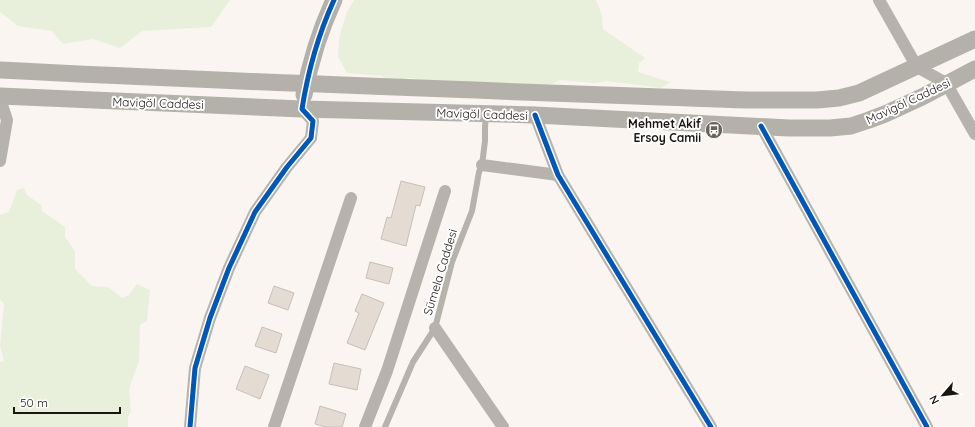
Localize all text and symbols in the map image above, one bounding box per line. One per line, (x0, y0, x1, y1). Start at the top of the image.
street label: Mavigöl Caddesi (863, 75, 953, 127)
street label: Mavigöl Caddesi (112, 94, 204, 112)
street label: Mavigöl Caddesi (436, 105, 528, 123)
place label: Mehmet Akif Ersoy Camii (628, 116, 702, 145)
bus stop icon: Mehmet Akif Ersoy Camii (704, 120, 724, 140)
street label: Sümela Caddesi (420, 227, 460, 317)
north arrow (923, 375, 963, 415)
scale bar (14, 389, 120, 415)
text: N (926, 393, 942, 407)
text: 50 m (20, 395, 48, 410)

